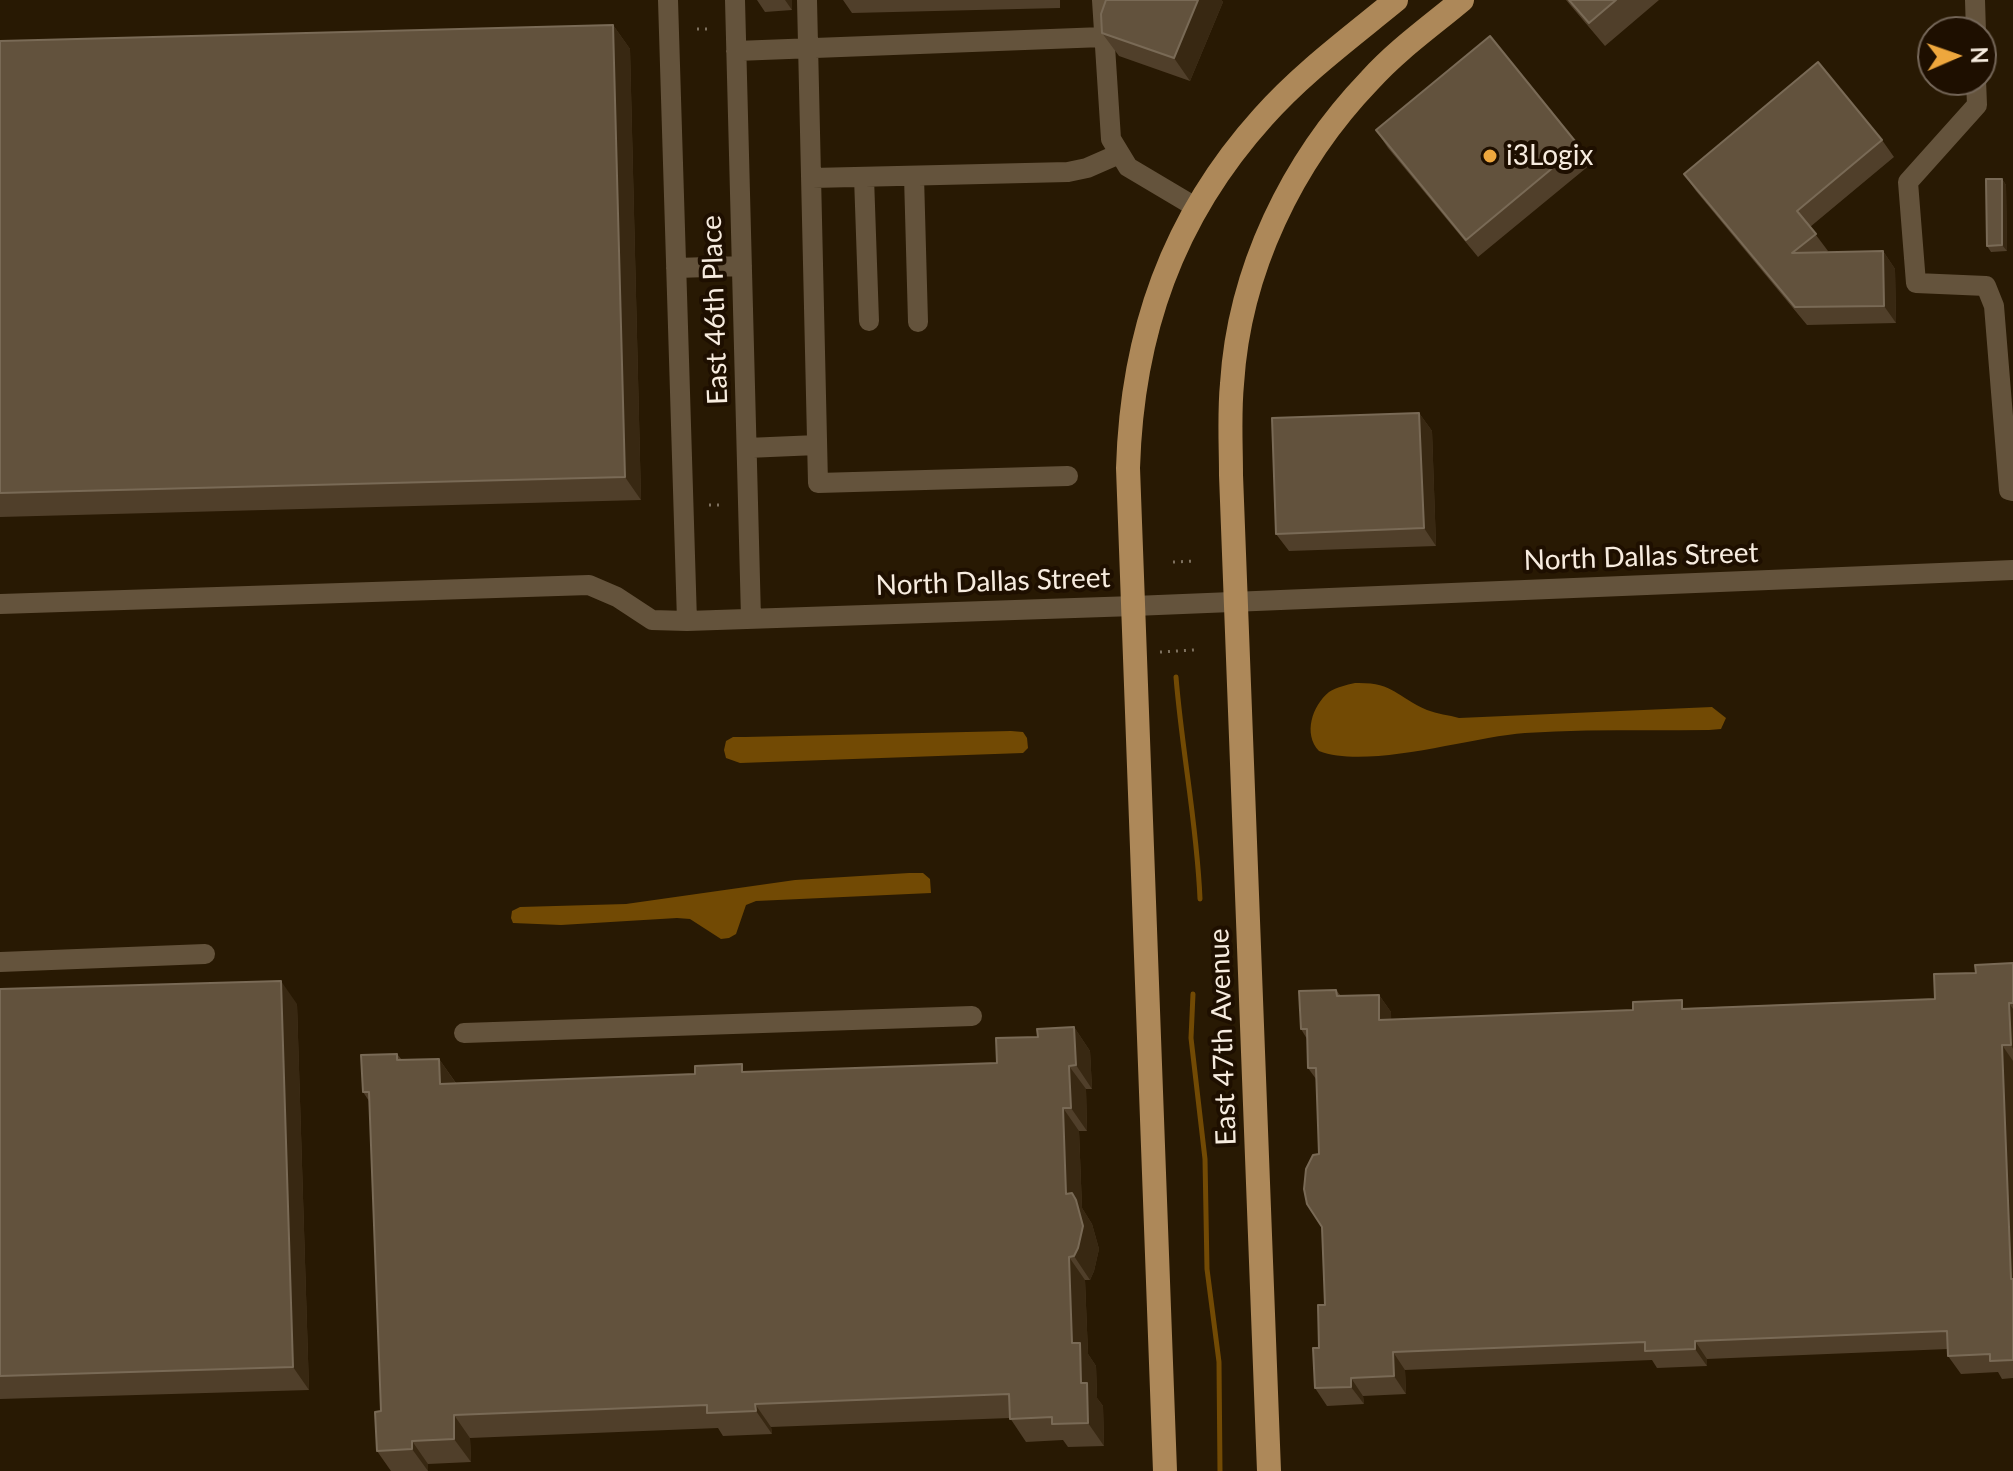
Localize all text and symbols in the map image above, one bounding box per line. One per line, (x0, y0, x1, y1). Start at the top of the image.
north arrow (1917, 16, 1997, 96)
text: N (1966, 46, 1993, 64)
place label: i3Logix (1506, 139, 1593, 173)
marker: i3Logix (1481, 147, 1499, 165)
street label: East 46th Place (695, 215, 735, 405)
street label: North Dallas Street (1523, 536, 1759, 578)
street label: North Dallas Street (875, 561, 1111, 603)
street label: East 47th Avenue (1202, 928, 1244, 1146)

